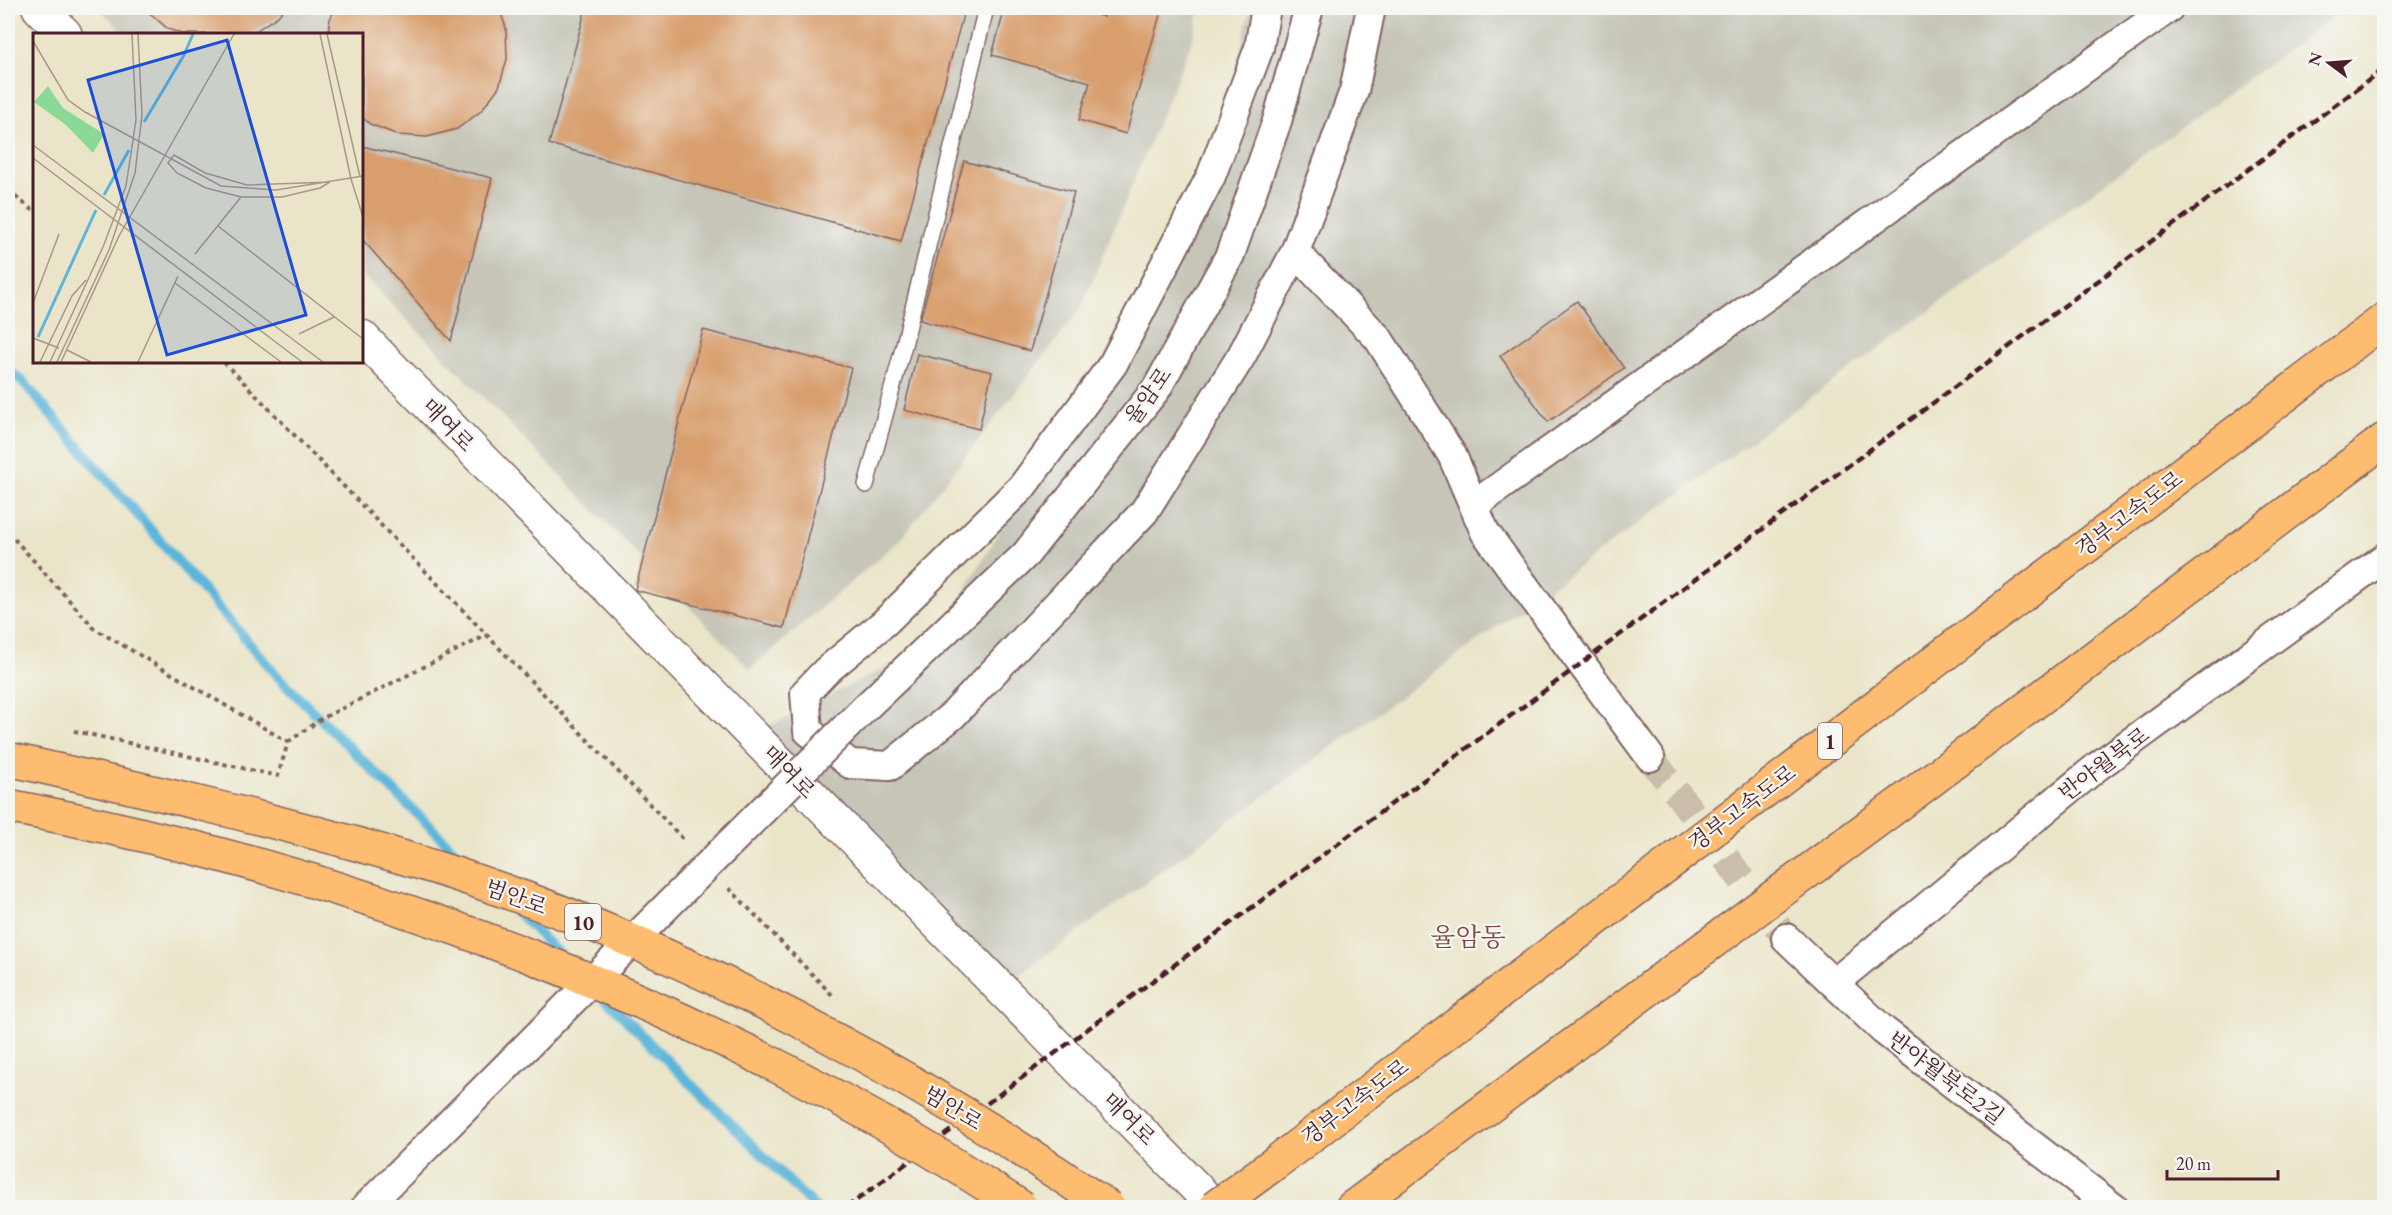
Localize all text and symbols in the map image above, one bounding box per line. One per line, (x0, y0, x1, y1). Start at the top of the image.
inset map (33, 33, 363, 363)
north arrow (2299, 33, 2359, 93)
text: N (2303, 50, 2327, 68)
street label: 율암로 (1118, 362, 1178, 430)
street label: 매여로 (415, 392, 481, 458)
street label: 경부고속도로 (2069, 464, 2189, 564)
street label: 반야월북로 (2053, 720, 2155, 808)
road number: 1 (1818, 723, 1842, 759)
street label: 매여로 (756, 739, 822, 805)
street label: 경부고속도로 (1682, 758, 1802, 858)
street label: 범안로 (481, 872, 551, 922)
road number: 10 (565, 904, 601, 940)
district label: 율암동 (1430, 920, 1506, 954)
street label: 반야월북로2길 (1882, 1025, 2010, 1131)
street label: 경부고속도로 (1295, 1052, 1415, 1152)
street label: 범안로 (918, 1079, 988, 1137)
street label: 매여로 (1096, 1086, 1162, 1152)
scale bar (2167, 1143, 2278, 1181)
text: 20 m (2176, 1152, 2211, 1175)

